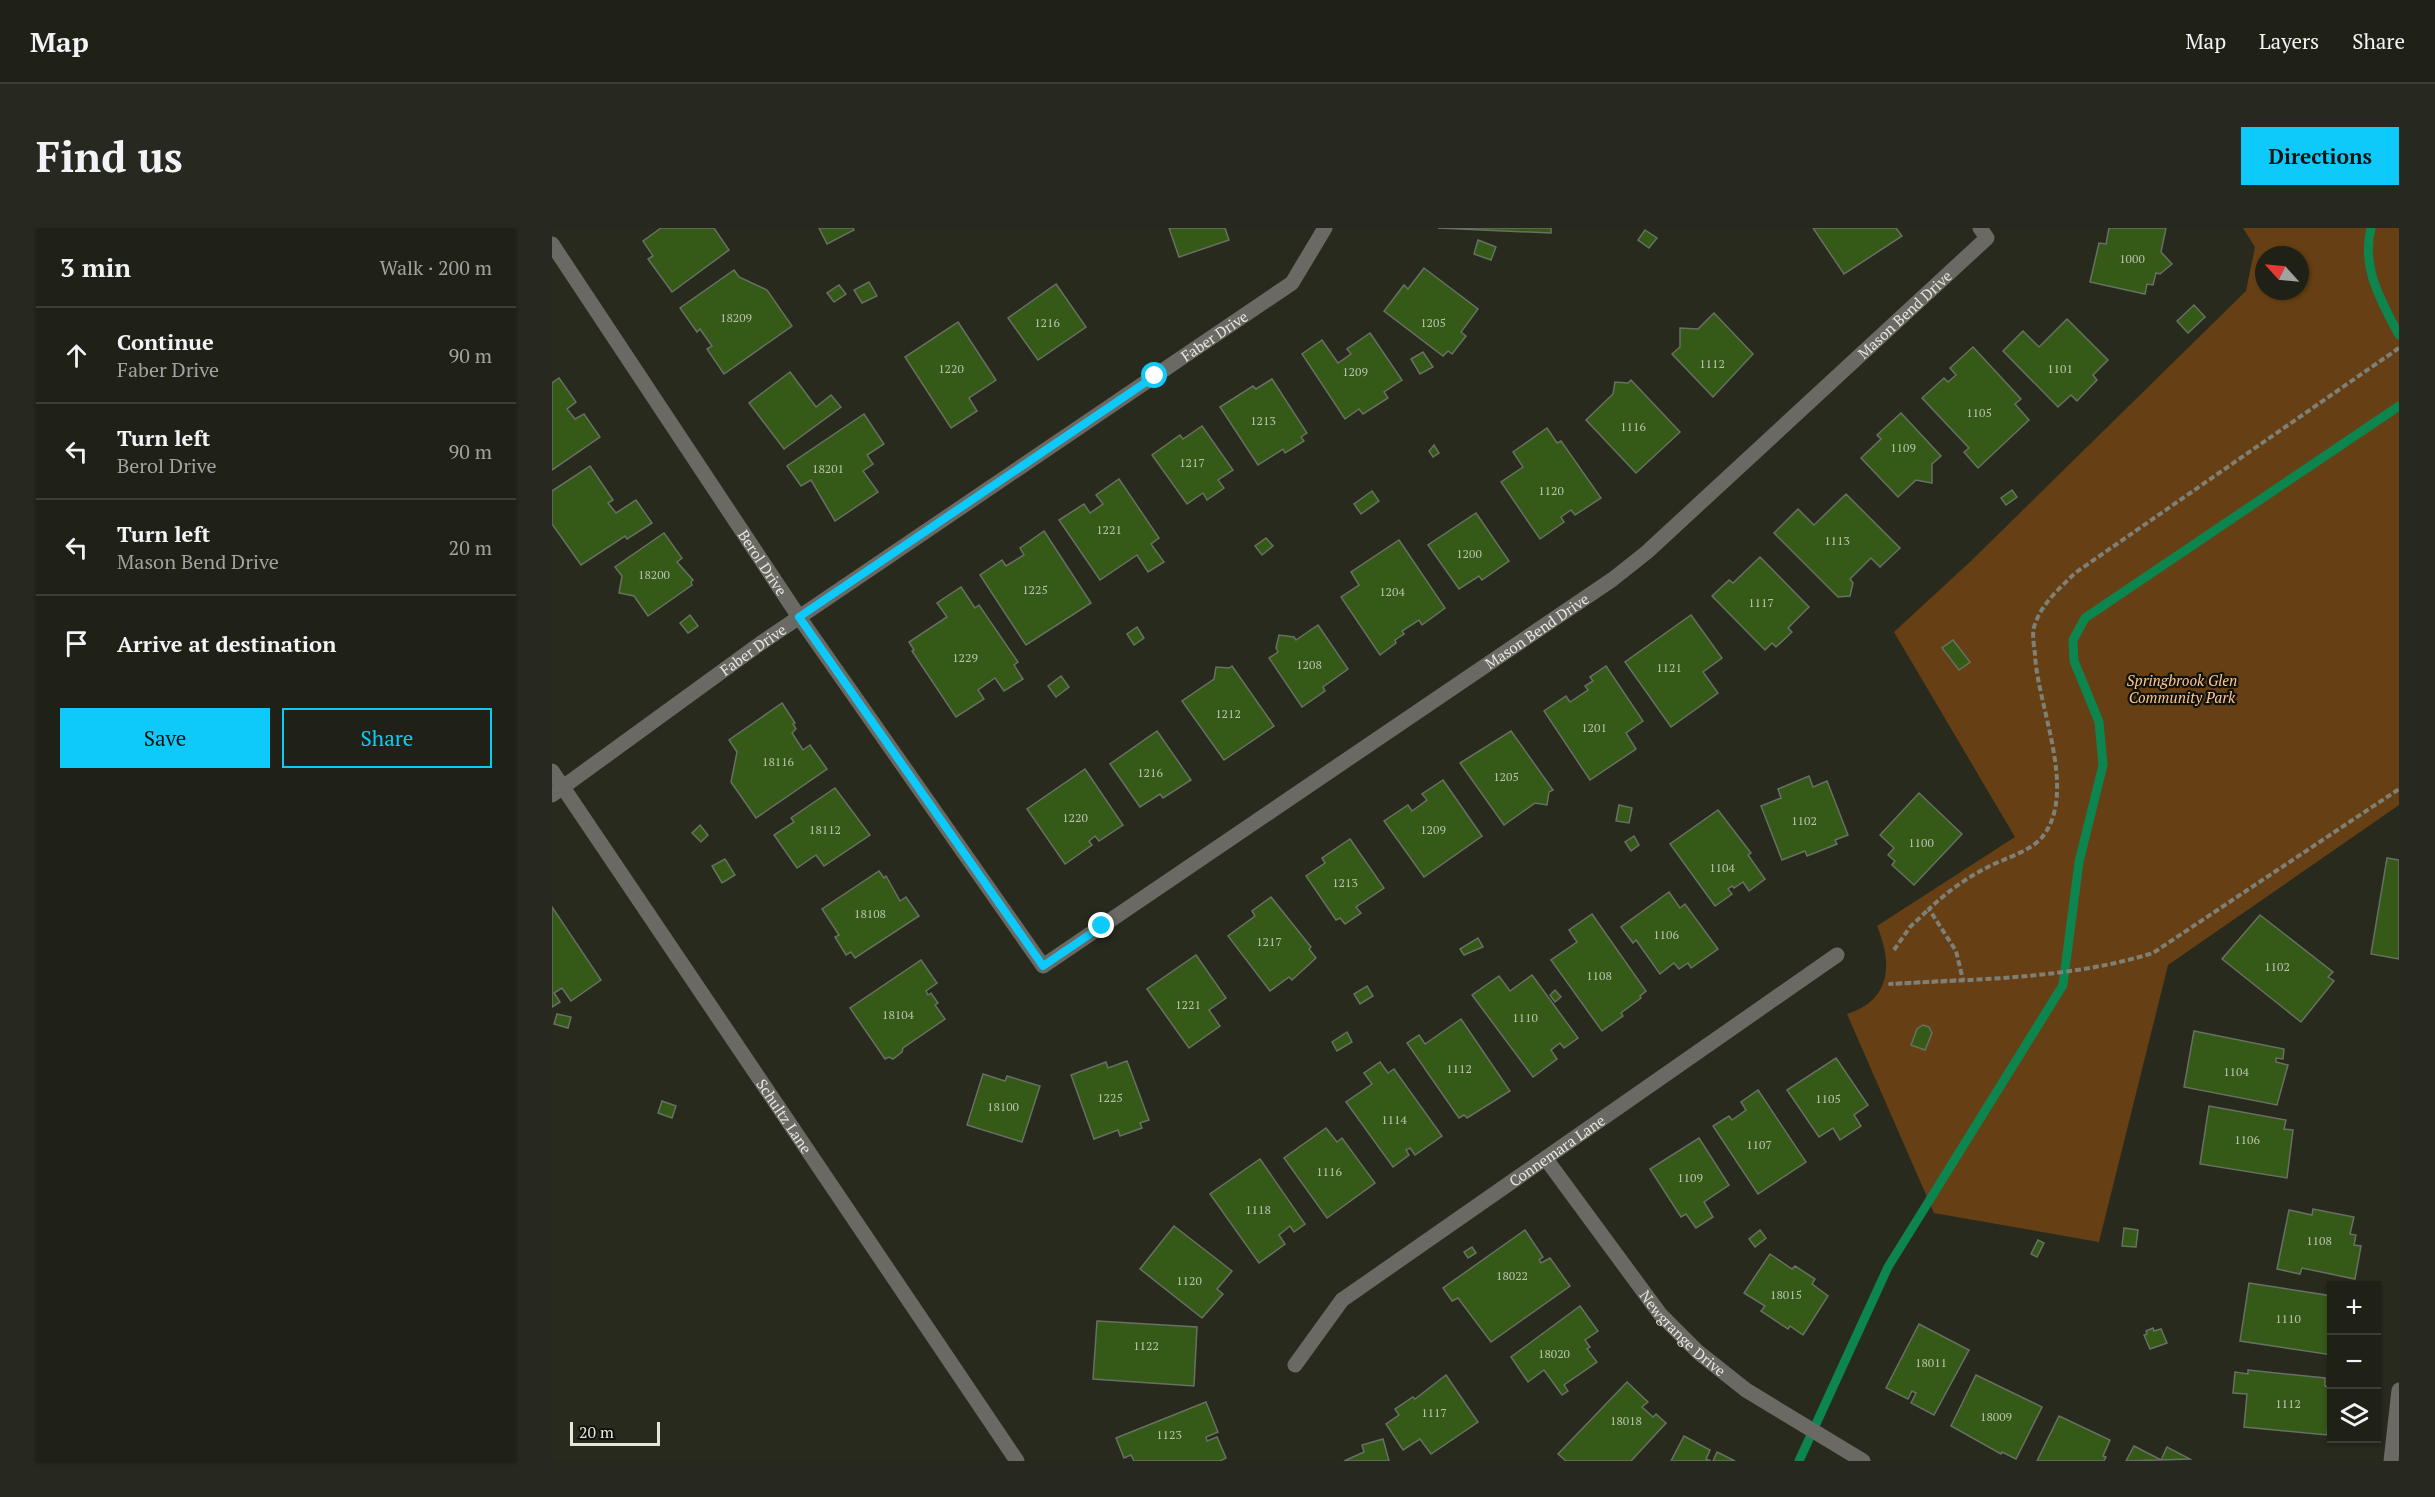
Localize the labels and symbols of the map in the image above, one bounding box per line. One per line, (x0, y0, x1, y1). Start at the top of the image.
north arrow (2255, 246, 2309, 300)
house number: 1000 (2119, 251, 2145, 266)
street label: Mason Bend Drive (1853, 266, 1956, 363)
street label: Faber Drive (1177, 306, 1252, 366)
house number: 18209 (720, 310, 752, 325)
house number: 1216 (1034, 315, 1060, 330)
house number: 1205 (1420, 315, 1446, 330)
house number: 1112 (1699, 356, 1725, 371)
house number: 1220 (938, 361, 964, 376)
house number: 1101 (2047, 361, 2073, 376)
route start (1141, 362, 1167, 388)
house number: 1209 (1342, 364, 1368, 379)
house number: 1105 (1966, 405, 1992, 420)
house number: 1213 (1250, 413, 1276, 428)
house number: 1116 (1620, 419, 1646, 434)
house number: 1109 (1890, 440, 1916, 455)
house number: 1217 (1179, 455, 1205, 470)
house number: 18201 (812, 461, 844, 476)
house number: 1120 (1538, 483, 1564, 498)
house number: 1221 (1096, 522, 1122, 537)
street label: Berol Drive (734, 526, 792, 599)
house number: 1113 (1824, 533, 1850, 548)
house number: 1200 (1456, 546, 1482, 561)
house number: 18200 (638, 567, 670, 582)
house number: 1225 (1022, 582, 1048, 597)
house number: 1204 (1379, 584, 1405, 599)
street label: Mason Bend Drive (1481, 588, 1593, 673)
house number: 1117 (1748, 595, 1774, 610)
street label: Faber Drive (716, 619, 790, 680)
house number: 1229 (952, 650, 978, 665)
house number: 1208 (1296, 657, 1322, 672)
house number: 1121 (1656, 660, 1682, 675)
park label: Springbrook Glen Community Park (2127, 670, 2237, 707)
house number: 1212 (1215, 706, 1241, 721)
house number: 1201 (1581, 720, 1607, 735)
house number: 18116 (762, 754, 795, 769)
house number: 1216 (1137, 765, 1163, 780)
house number: 1205 (1493, 769, 1519, 784)
house number: 1220 (1062, 810, 1088, 825)
house number: 1102 (1791, 813, 1817, 828)
house number: 18112 (809, 822, 841, 837)
house number: 1209 (1420, 822, 1446, 837)
house number: 1100 (1908, 835, 1934, 850)
house number: 1104 (1709, 860, 1735, 875)
house number: 1213 (1332, 875, 1358, 890)
house number: 18108 (854, 906, 886, 921)
route end (1088, 912, 1114, 938)
house number: 1106 (1653, 927, 1679, 942)
house number: 1217 (1256, 934, 1282, 949)
house number: 1102 (2264, 959, 2290, 974)
house number: 1108 (1586, 968, 1612, 983)
house number: 1221 (1175, 997, 1201, 1012)
house number: 18104 (882, 1007, 915, 1022)
house number: 1110 (1512, 1010, 1538, 1025)
house number: 1112 (1446, 1061, 1472, 1076)
house number: 1104 (2223, 1064, 2249, 1079)
street label: Schultz Lane (752, 1075, 817, 1157)
house number: 1225 (1097, 1090, 1123, 1105)
house number: 1105 (1815, 1091, 1841, 1106)
house number: 18100 (987, 1099, 1019, 1114)
street label: Connemara Lane (1505, 1110, 1609, 1191)
house number: 1114 (1381, 1112, 1407, 1127)
house number: 1106 (2234, 1132, 2260, 1147)
house number: 1107 (1746, 1137, 1772, 1152)
house number: 1116 (1316, 1164, 1342, 1179)
house number: 1109 (1677, 1170, 1703, 1185)
house number: 1118 (1245, 1202, 1271, 1217)
house number: 1108 (2306, 1233, 2332, 1248)
house number: 18022 (1496, 1268, 1528, 1283)
house number: 1120 (1176, 1273, 1202, 1288)
street label: Newgrange Drive (1636, 1286, 1730, 1380)
house number: 18015 (1770, 1287, 1802, 1302)
house number: 1110 (2275, 1311, 2301, 1326)
house number: 1122 (1133, 1338, 1159, 1353)
house number: 18020 (1538, 1346, 1570, 1361)
house number: 18011 (1915, 1355, 1947, 1370)
house number: 1112 (2275, 1396, 2301, 1411)
house number: 1117 (1421, 1405, 1447, 1420)
house number: 18009 (1980, 1409, 2012, 1424)
house number: 18018 (1610, 1413, 1642, 1428)
scale bar (570, 1419, 660, 1446)
house number: 1123 (1156, 1427, 1182, 1442)

